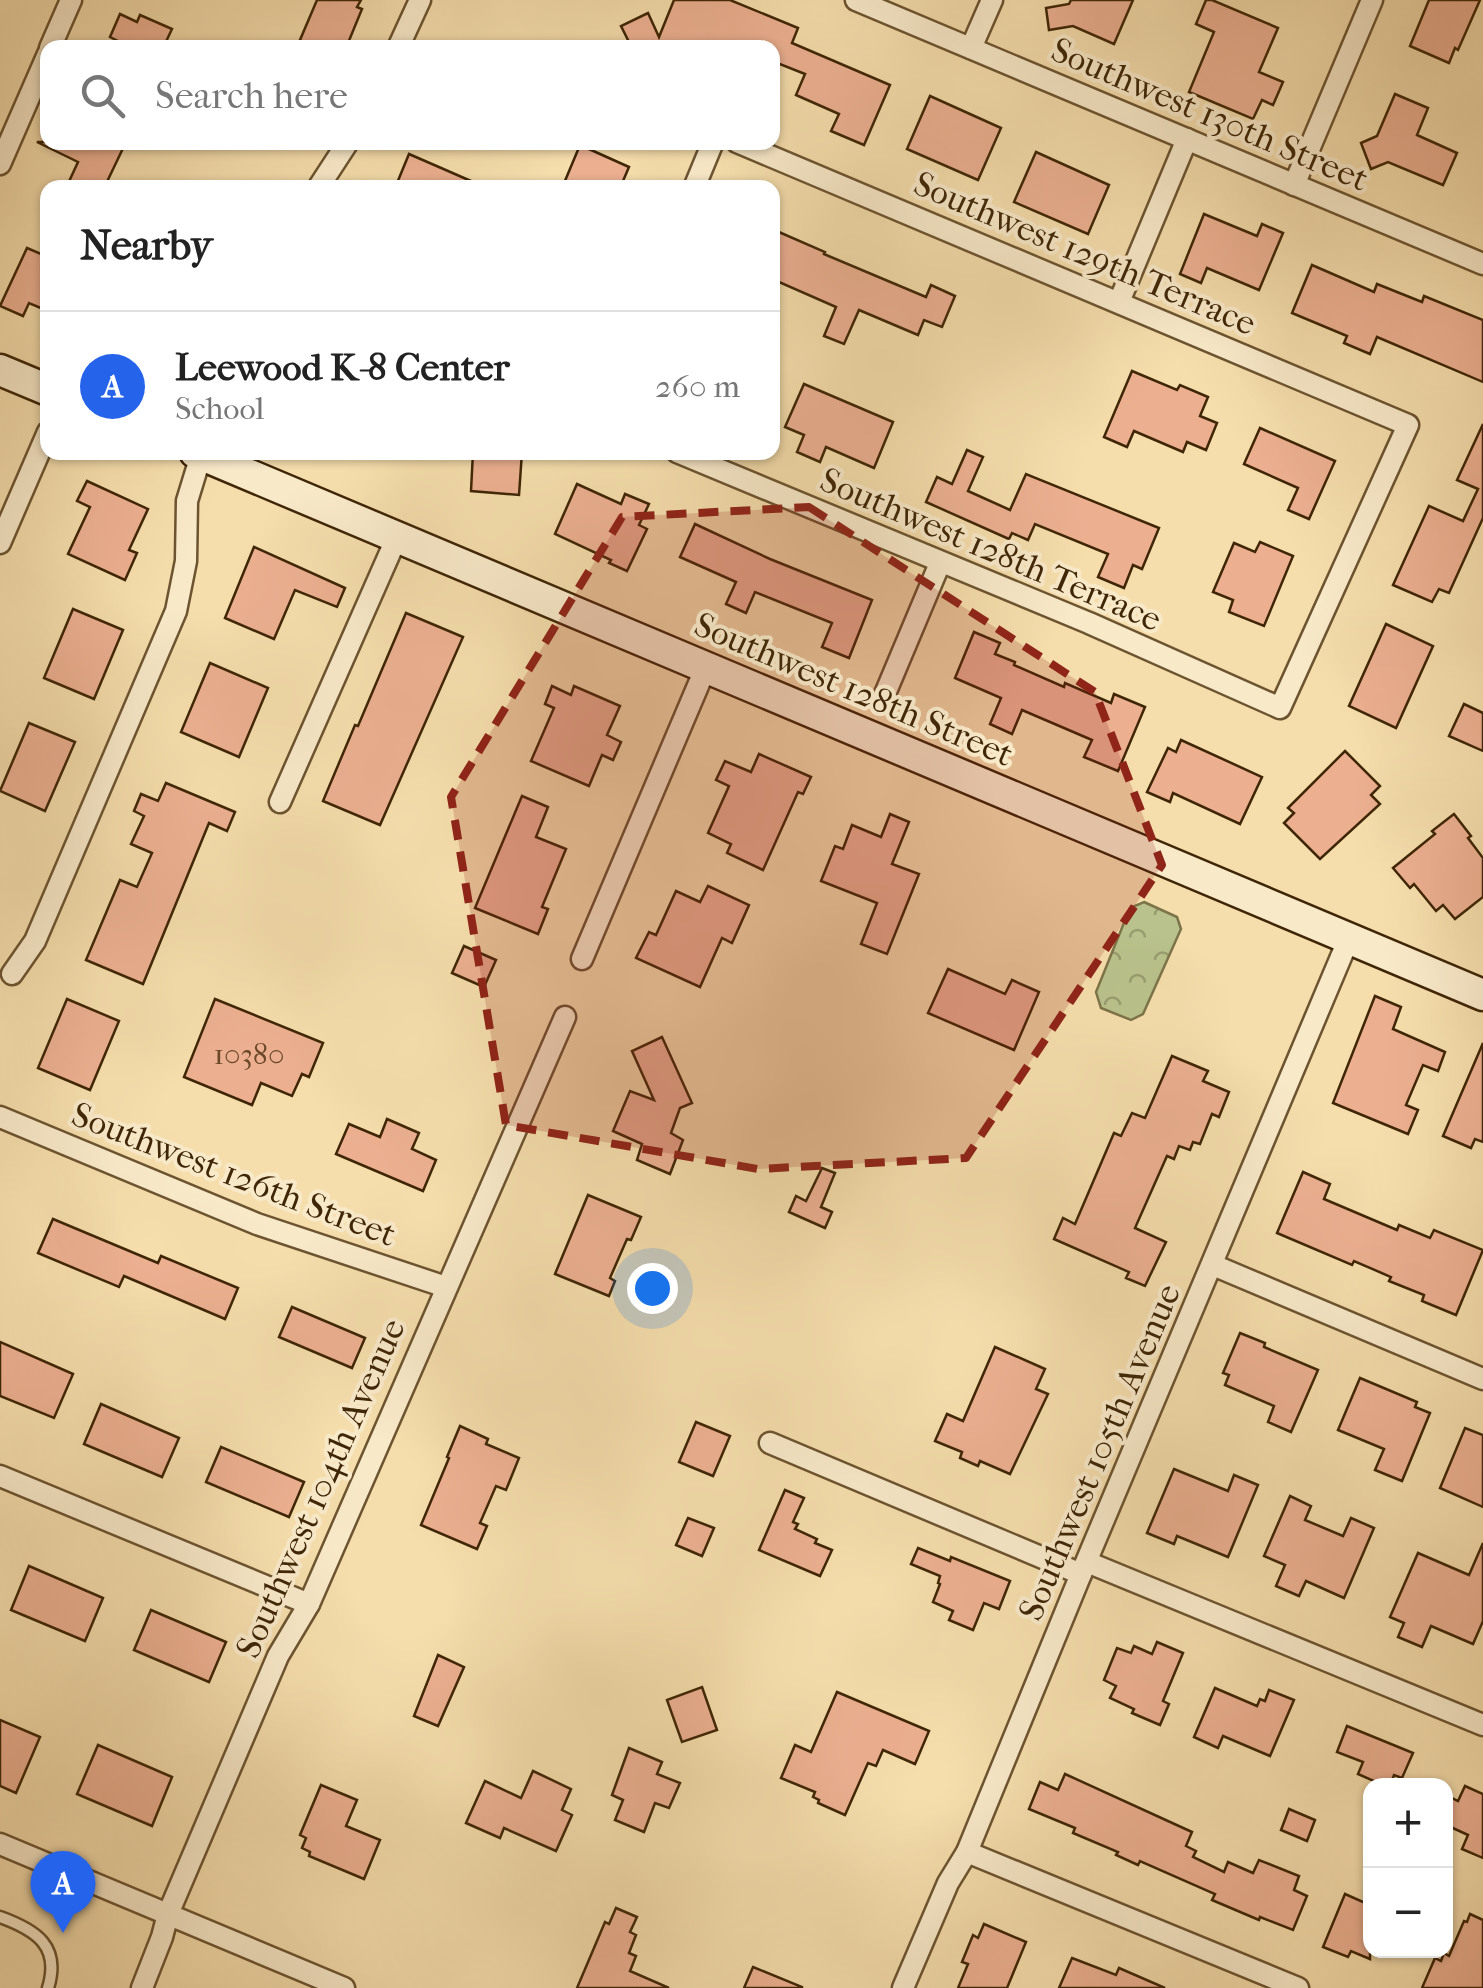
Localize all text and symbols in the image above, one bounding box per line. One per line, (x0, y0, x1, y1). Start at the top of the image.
street label: Southwest 130th Street (1045, 29, 1375, 200)
search box (40, 40, 780, 150)
icon: search (75, 68, 130, 123)
text: Search here (155, 73, 348, 118)
street label: Southwest 129th Terrace (908, 163, 1262, 344)
text: Nearby (80, 221, 212, 270)
text: Leewood K-8 Center (175, 345, 510, 390)
text: A (102, 368, 123, 405)
text: 260 m (655, 368, 740, 405)
text: School (175, 390, 264, 427)
street label: Southwest 128th Terrace (814, 459, 1168, 640)
street label: Southwest 128th Street (688, 604, 1020, 775)
house number: 10380 (213, 1037, 285, 1072)
street label: Southwest 126th Street (66, 1094, 402, 1255)
your location (627, 1263, 678, 1314)
street label: Southwest 105th Avenue (1010, 1278, 1189, 1627)
street label: Southwest 104th Avenue (227, 1312, 414, 1664)
map controls (1363, 1778, 1453, 1958)
button: + (1363, 1778, 1453, 1868)
pin: A (30, 1850, 96, 1933)
button: − (1363, 1868, 1453, 1958)

